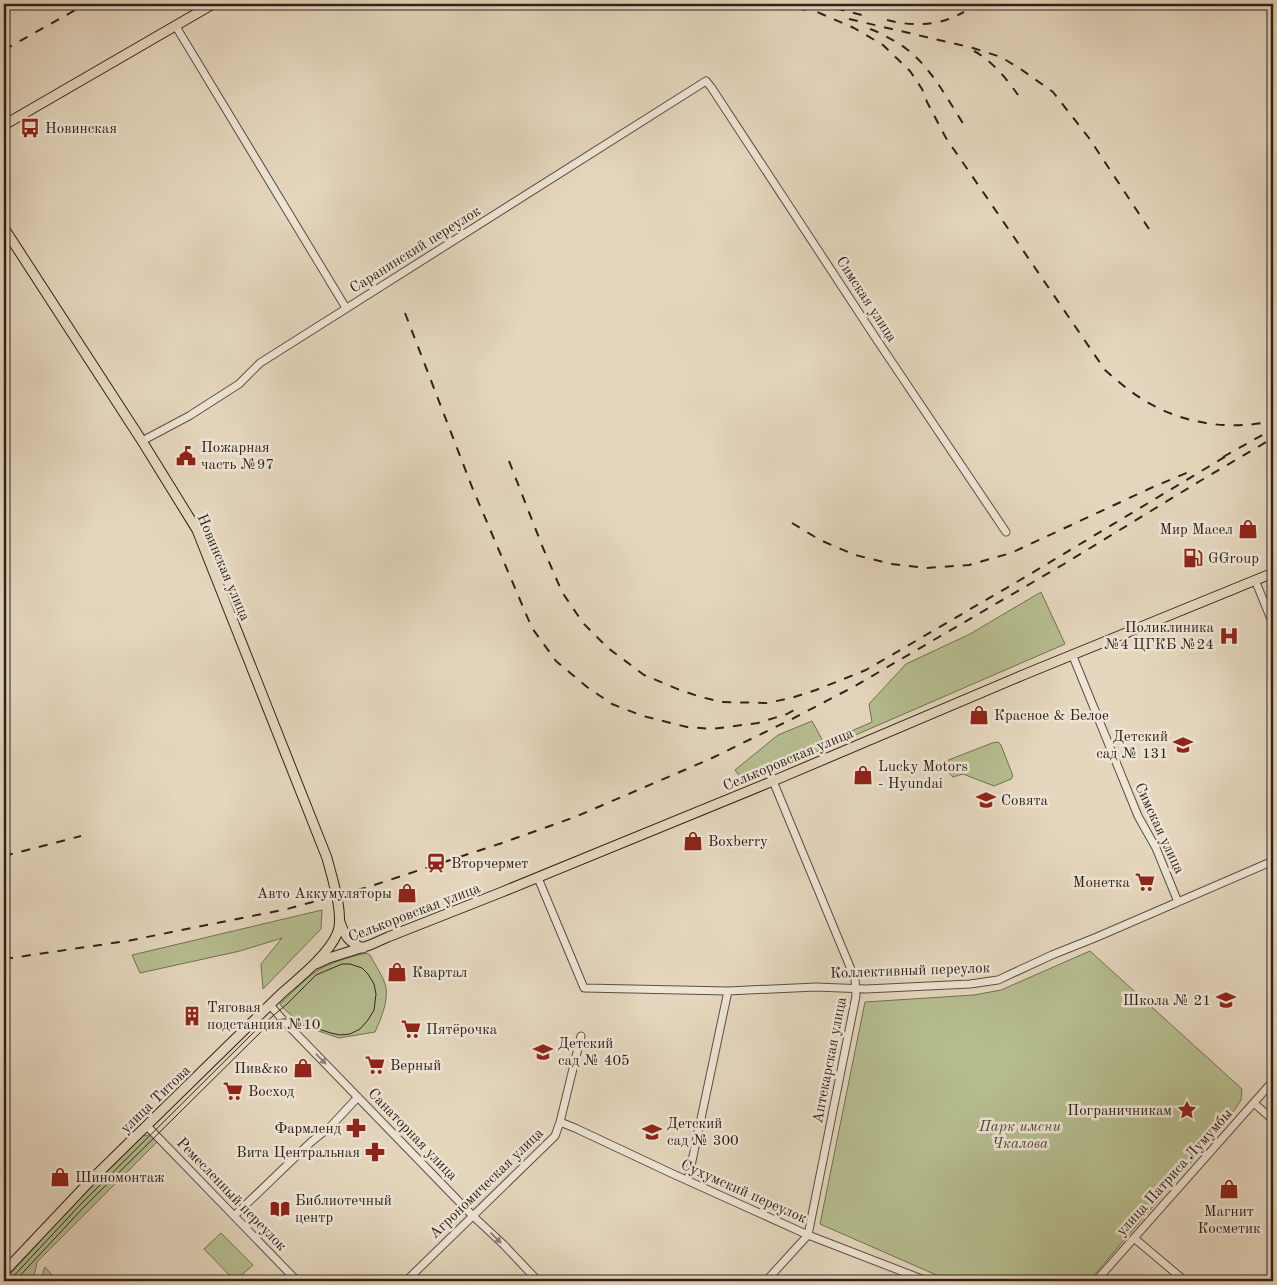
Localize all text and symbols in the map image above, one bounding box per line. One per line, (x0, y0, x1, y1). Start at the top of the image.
bus stop icon: Новинская (19, 117, 41, 139)
place label: Новинская (45, 122, 117, 137)
street label: Саранинский переулок (348, 204, 484, 297)
street label: Симская улица (833, 254, 899, 346)
place label: Пожарная часть №97 (201, 441, 274, 473)
public building icon: Пожарная часть №97 (175, 445, 197, 467)
street label: Новинская улица (193, 512, 252, 624)
shop icon: Мир Масел (1237, 518, 1259, 540)
place label: Мир Масел (1159, 523, 1233, 538)
fuel station icon: GGroup (1182, 547, 1204, 569)
place label: GGroup (1208, 552, 1259, 567)
place label: Поликлиника №4 ЦГКБ №24 (1104, 621, 1215, 653)
hospital icon: Поликлиника №4 ЦГКБ №24 (1218, 625, 1240, 647)
shop icon: Красное & Белое (968, 704, 990, 726)
place label: Красное & Белое (994, 709, 1109, 724)
street label: Селькоровская улица (721, 726, 856, 795)
place label: Детский сад № 131 (1096, 730, 1168, 762)
school or university icon: Детский сад № 131 (1172, 734, 1194, 756)
place label: Lucky Motors - Hyundai (878, 760, 968, 792)
shop icon: Lucky Motors - Hyundai (852, 764, 874, 786)
street label: Симская улица (1131, 781, 1187, 877)
school or university icon: Совята (975, 789, 997, 811)
place label: Совята (1001, 794, 1049, 809)
shop icon: Boxberry (682, 830, 704, 852)
place label: Boxberry (708, 835, 768, 850)
station icon: Вторчермет (425, 852, 447, 874)
place label: Вторчермет (451, 857, 528, 872)
supermarket icon: Монетка (1134, 871, 1156, 893)
place label: Монетка (1073, 876, 1131, 891)
street label: Селькоровская улица (347, 881, 483, 945)
shop icon: Авто Аккумуляторы (396, 882, 418, 904)
place label: Авто Аккумуляторы (257, 887, 392, 902)
shop icon: Квартал (386, 961, 408, 983)
street label: Коллективный переулок (830, 961, 991, 982)
place label: Квартал (412, 966, 467, 981)
school or university icon: Школа № 21 (1215, 989, 1237, 1011)
place label: Школа № 21 (1123, 994, 1211, 1009)
street label: Аптекарская улица (811, 995, 850, 1125)
place label: Тяговая подстанция №10 (207, 1001, 321, 1033)
building icon: Тяговая подстанция №10 (181, 1005, 203, 1027)
supermarket icon: Пятёрочка (400, 1018, 422, 1040)
place label: Пятёрочка (426, 1023, 498, 1038)
place label: Детский сад № 405 (558, 1037, 630, 1069)
school or university icon: Детский сад № 405 (532, 1041, 554, 1063)
one-way arrow (315, 1053, 327, 1065)
supermarket icon: Верный (364, 1054, 386, 1076)
shop icon: Пив&ко (292, 1057, 314, 1079)
place label: Верный (390, 1059, 441, 1074)
place label: Пив&ко (234, 1062, 288, 1077)
street label: улица Титова (118, 1063, 194, 1137)
supermarket icon: Восход (222, 1080, 244, 1102)
place label: Восход (248, 1085, 295, 1100)
street label: Санаторная улица (364, 1086, 460, 1184)
place icon: Пограничникам (1176, 1099, 1198, 1121)
place label: Пограничникам (1067, 1104, 1172, 1119)
street label: улица Патриса Лумумбы (1114, 1107, 1236, 1239)
pharmacy icon: Фармленд (345, 1117, 367, 1139)
place label: Детский сад № 300 (667, 1117, 739, 1149)
park label: Парк имени Чкалова (978, 1120, 1062, 1152)
school or university icon: Детский сад № 300 (641, 1121, 663, 1143)
place label: Фармленд (275, 1122, 342, 1137)
street label: Агрономическая улица (427, 1126, 547, 1242)
street label: Ремесленный переулок (173, 1136, 289, 1255)
pharmacy icon: Вита Центральная (364, 1141, 386, 1163)
place label: Вита Центральная (236, 1146, 360, 1161)
street label: Сухумский переулок (678, 1158, 809, 1227)
shop icon: Шиномонтаж (49, 1166, 71, 1188)
place label: Шиномонтаж (75, 1171, 165, 1186)
shop icon: Магнит Косметик (1218, 1178, 1240, 1200)
place label: Библиотечный центр (295, 1194, 392, 1226)
library icon: Библиотечный центр (269, 1198, 291, 1220)
place label: Магнит Косметик (1197, 1205, 1261, 1237)
one-way arrow (489, 1232, 501, 1244)

